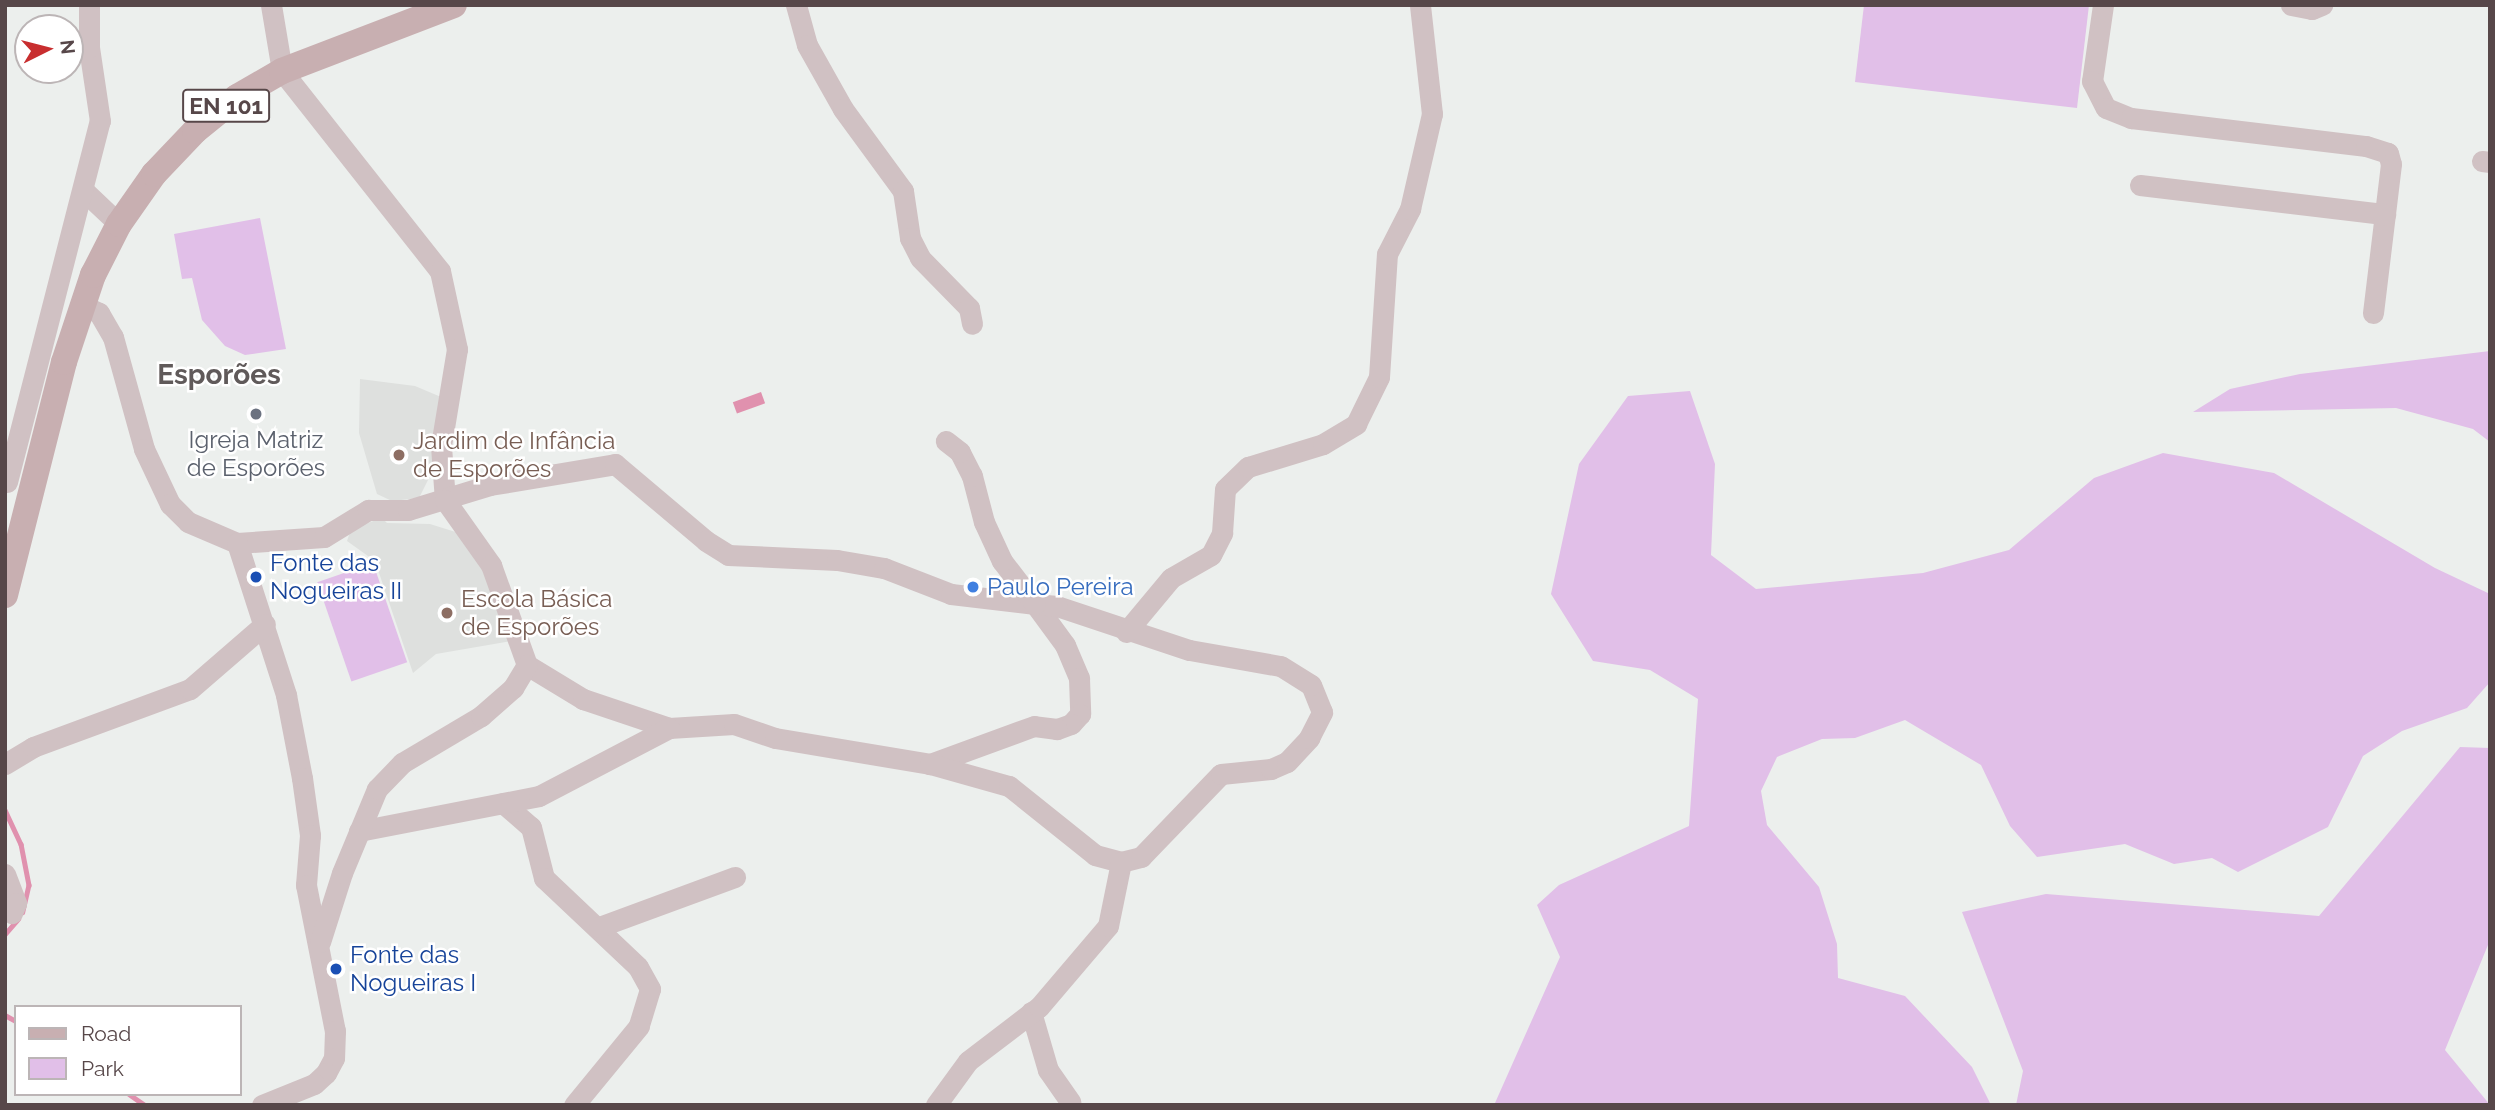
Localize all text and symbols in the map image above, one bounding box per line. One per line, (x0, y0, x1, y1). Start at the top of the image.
north arrow (14, 14, 84, 84)
text: N (56, 39, 80, 55)
road number: EN 101 (180, 86, 272, 125)
district label: Esporões (157, 358, 281, 392)
marker: Igreja Matriz de Esporões (248, 406, 264, 422)
place label: Igreja Matriz de Esporões (187, 426, 325, 482)
place label: Jardim de Infância de Esporões (413, 427, 615, 483)
marker: Jardim de Infância de Esporões (391, 447, 407, 463)
place label: Fonte das Nogueiras II (270, 549, 402, 605)
marker: Fonte das Nogueiras II (248, 569, 264, 585)
place label: Paulo Pereira (987, 573, 1134, 601)
marker: Paulo Pereira (965, 579, 981, 595)
place label: Escola Básica de Esporões (461, 585, 612, 641)
marker: Escola Básica de Esporões (439, 605, 455, 621)
place label: Fonte das Nogueiras I (350, 941, 476, 997)
marker: Fonte das Nogueiras I (328, 961, 344, 977)
legend (14, 1005, 242, 1096)
text: Road (81, 1021, 131, 1046)
text: Park (81, 1056, 124, 1081)

